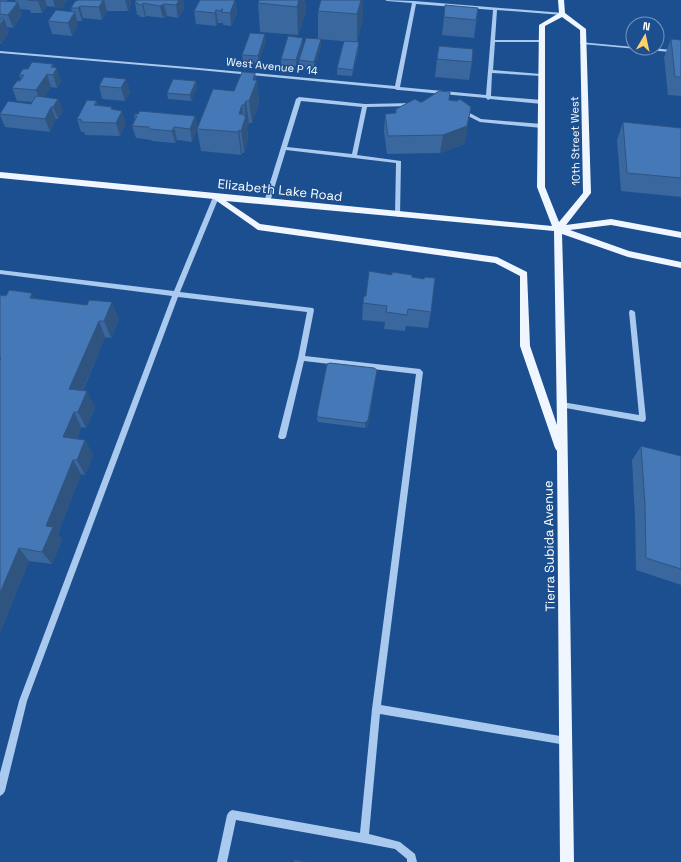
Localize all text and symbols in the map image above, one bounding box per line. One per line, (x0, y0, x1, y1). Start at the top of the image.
north arrow (625, 16, 665, 56)
text: N (642, 19, 651, 34)
street label: West Avenue P 14 (226, 54, 319, 78)
street label: 10th Street West (567, 96, 583, 186)
street label: Elizabeth Lake Road (217, 175, 343, 205)
street label: Tierra Subida Avenue (539, 480, 559, 612)

